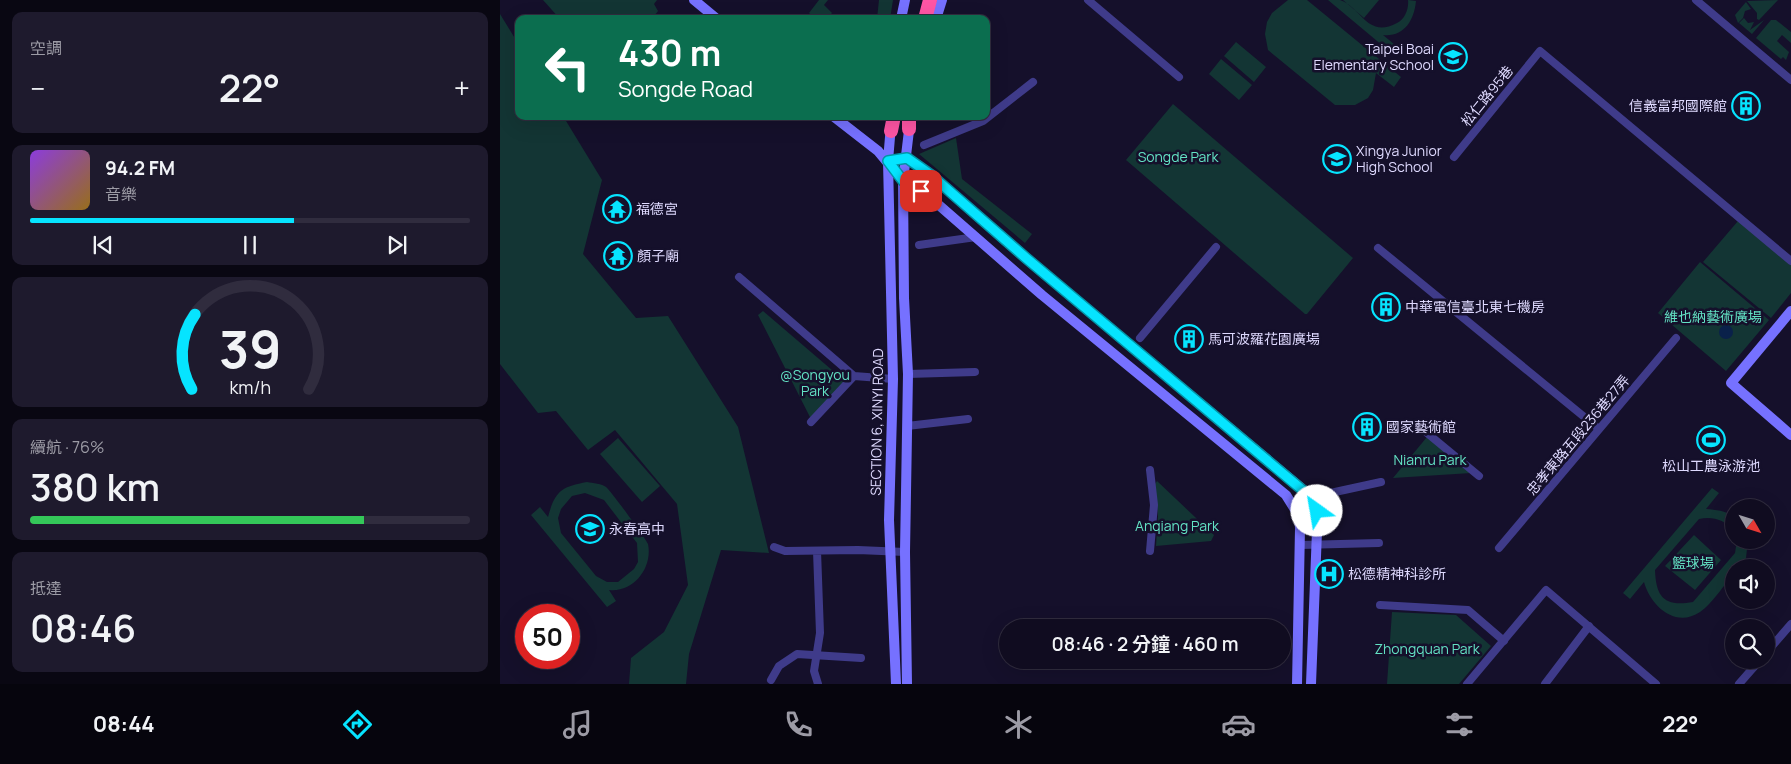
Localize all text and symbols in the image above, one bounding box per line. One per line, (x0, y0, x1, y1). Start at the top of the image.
text: 430 m (618, 29, 721, 77)
icon: left (535, 35, 600, 100)
text: 空調 (30, 37, 62, 59)
place label: Taipei Boai Elementary School (1314, 39, 1434, 74)
school or university icon: Taipei Boai Elementary School (1438, 42, 1468, 72)
text: 22° (219, 61, 280, 113)
street label: 松仁路95巷 (1456, 61, 1517, 130)
text: − (30, 69, 45, 107)
text: + (454, 69, 470, 107)
text: Songde Road (618, 74, 753, 104)
building icon: 信義富邦國際館 (1731, 91, 1761, 121)
place label: 信義富邦國際館 (1629, 96, 1727, 115)
place label: Xingya Junior High School (1356, 141, 1442, 176)
school or university icon: Xingya Junior High School (1322, 144, 1352, 174)
park label: Songde Park (1138, 147, 1219, 166)
text: 94.2 FM (105, 155, 175, 181)
pin (900, 170, 942, 212)
icon: arrive (907, 177, 935, 205)
text: 音樂 (105, 183, 137, 205)
temple icon: 福德宮 (602, 194, 632, 224)
place label: 福德宮 (636, 199, 678, 218)
icon: previous (89, 231, 117, 259)
icon: pause (236, 231, 264, 259)
icon: next (383, 231, 411, 259)
temple icon: 顏子廟 (603, 241, 633, 271)
place label: 顏子廟 (637, 246, 679, 265)
building icon: 中華電信臺北東七機房 (1371, 292, 1401, 322)
place label: 中華電信臺北東七機房 (1405, 297, 1545, 316)
park label: 維也納藝術廣場 (1664, 307, 1762, 326)
text: 39 (219, 313, 281, 384)
building icon: 馬可波羅花園廣場 (1174, 324, 1204, 354)
place label: 馬可波羅花園廣場 (1208, 329, 1320, 348)
street label: SECTION 6, XINYI ROAD (866, 348, 887, 496)
park label: @Songyou Park (780, 365, 850, 400)
street label: 忠孝東路五段236巷27弄 (1522, 371, 1634, 499)
text: km/h (229, 375, 271, 399)
building icon: 國家藝術館 (1352, 412, 1382, 442)
place label: 國家藝術館 (1386, 417, 1456, 436)
sports icon: 松山工農泳游池 (1696, 425, 1726, 455)
text: 續航 · 76% (30, 436, 104, 458)
park label: Nianru Park (1393, 450, 1468, 469)
place label: 松山工農泳游池 (1662, 456, 1760, 475)
text: 380 km (30, 460, 160, 512)
position arrow (1290, 484, 1342, 536)
north arrow (1725, 499, 1775, 549)
map controls (1725, 499, 1775, 669)
school or university icon: 永春高中 (575, 514, 605, 544)
park label: Anqiang Park (1135, 516, 1220, 535)
place label: 永春高中 (609, 519, 665, 538)
park label: 籃球場 (1672, 553, 1714, 572)
hospital icon: 松德精神科診所 (1314, 559, 1344, 589)
button: sound (1725, 559, 1775, 609)
place label: 松德精神科診所 (1348, 564, 1446, 583)
text: 抵達 (30, 577, 62, 599)
text: 08:46 (30, 601, 136, 653)
speed limit sign: 50 (515, 604, 580, 669)
button: search (1725, 619, 1775, 669)
text: 08:46 · 2 分鐘 · 460 m (1052, 631, 1238, 657)
park label: Zhongquan Park (1374, 639, 1481, 658)
icon: directions (340, 707, 375, 742)
icon: music (560, 707, 595, 742)
icon: phone (781, 707, 816, 742)
icon: climate (1001, 707, 1036, 742)
icon: car (1221, 707, 1256, 742)
icon: filters (1442, 707, 1477, 742)
text: 08:44 (93, 709, 155, 739)
text: 22° (1662, 709, 1698, 739)

